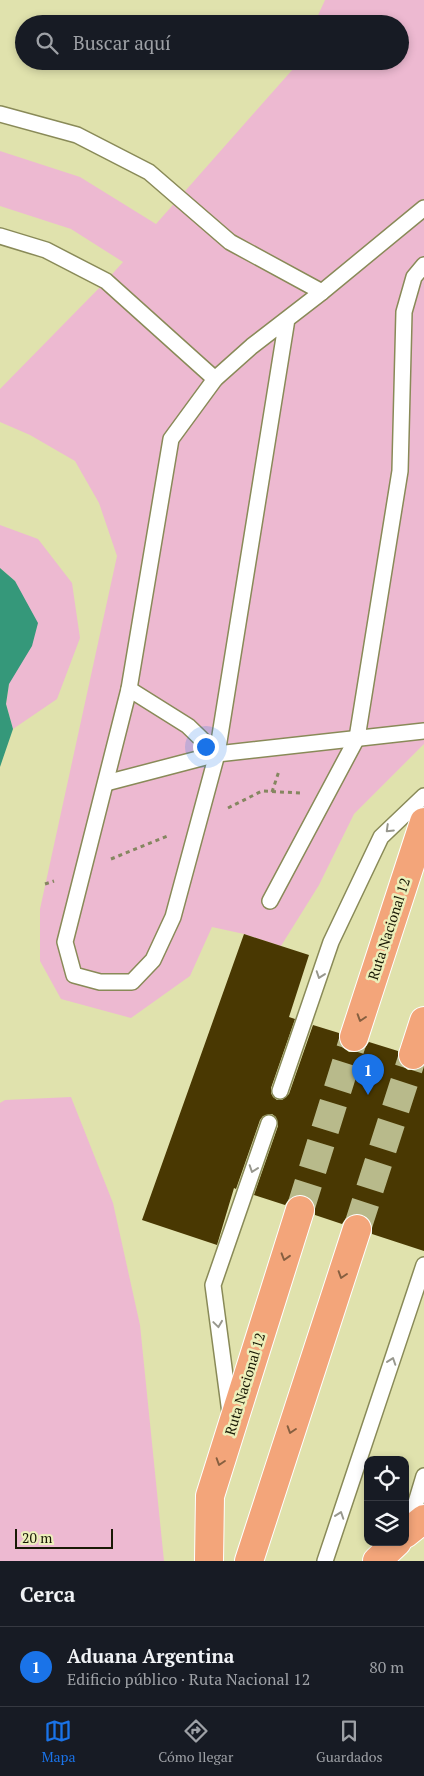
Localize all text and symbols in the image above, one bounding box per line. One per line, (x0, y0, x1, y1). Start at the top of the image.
search box (15, 15, 409, 70)
icon: search (33, 29, 61, 57)
text: Buscar aquí (73, 30, 171, 55)
your location (193, 734, 219, 760)
one-way arrow (385, 823, 394, 832)
street label: Ruta Nacional 12 (363, 875, 414, 982)
one-way arrow (316, 971, 326, 979)
one-way arrow (356, 1013, 366, 1021)
pin: 1 (352, 1054, 384, 1095)
one-way arrow (249, 1164, 259, 1172)
one-way arrow (281, 1252, 291, 1261)
one-way arrow (337, 1271, 347, 1279)
one-way arrow (212, 1321, 223, 1329)
street label: Ruta Nacional 12 (220, 1330, 269, 1437)
one-way arrow (386, 1357, 396, 1365)
one-way arrow (287, 1425, 297, 1433)
map controls (364, 1456, 409, 1546)
button: locate (364, 1456, 409, 1501)
one-way arrow (216, 1457, 226, 1466)
button: layers (364, 1501, 409, 1546)
one-way arrow (334, 1511, 344, 1519)
scale bar (15, 1526, 112, 1549)
text: 20 m (22, 1528, 52, 1547)
text: Cerca (20, 1580, 75, 1608)
text: Aduana Argentina (67, 1643, 234, 1668)
text: 1 (31, 1656, 41, 1678)
text: 80 m (369, 1656, 404, 1678)
text: Edificio público · Ruta Nacional 12 (67, 1668, 310, 1690)
tab: Mapa (41, 1717, 76, 1766)
tab: Cómo llegar (158, 1717, 233, 1766)
tab: Guardados (316, 1717, 383, 1766)

